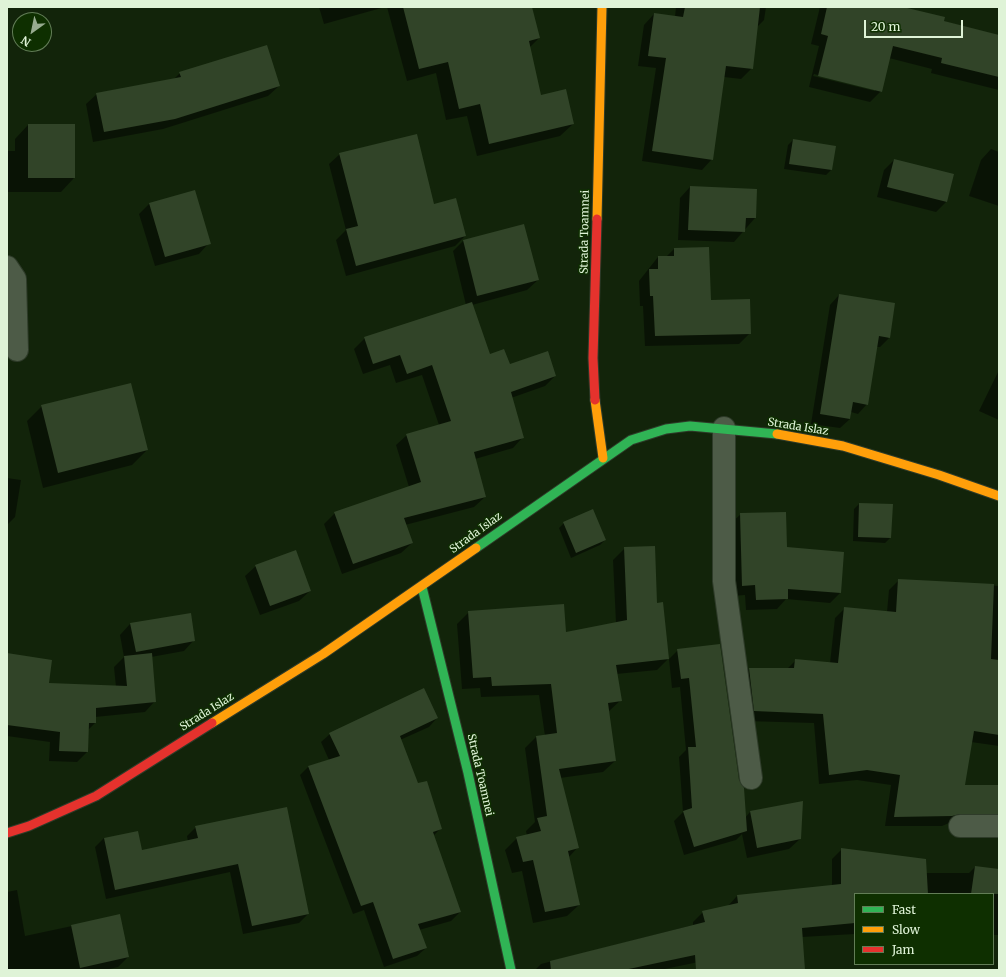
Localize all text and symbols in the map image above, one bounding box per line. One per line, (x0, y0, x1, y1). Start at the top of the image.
north arrow (12, 12, 52, 52)
scale bar (866, 12, 965, 38)
text: 20 m (871, 19, 900, 34)
text: N (19, 33, 33, 49)
street label: Strada Toamnei (578, 190, 592, 274)
street label: Strada Islaz (767, 416, 829, 438)
street label: Strada Islaz (447, 510, 505, 556)
street label: Strada Islaz (177, 690, 237, 734)
street label: Strada Toamnei (464, 733, 496, 817)
legend (854, 893, 994, 965)
text: Fast (892, 902, 916, 917)
text: Slow (892, 922, 920, 937)
text: Jam (892, 942, 914, 957)

